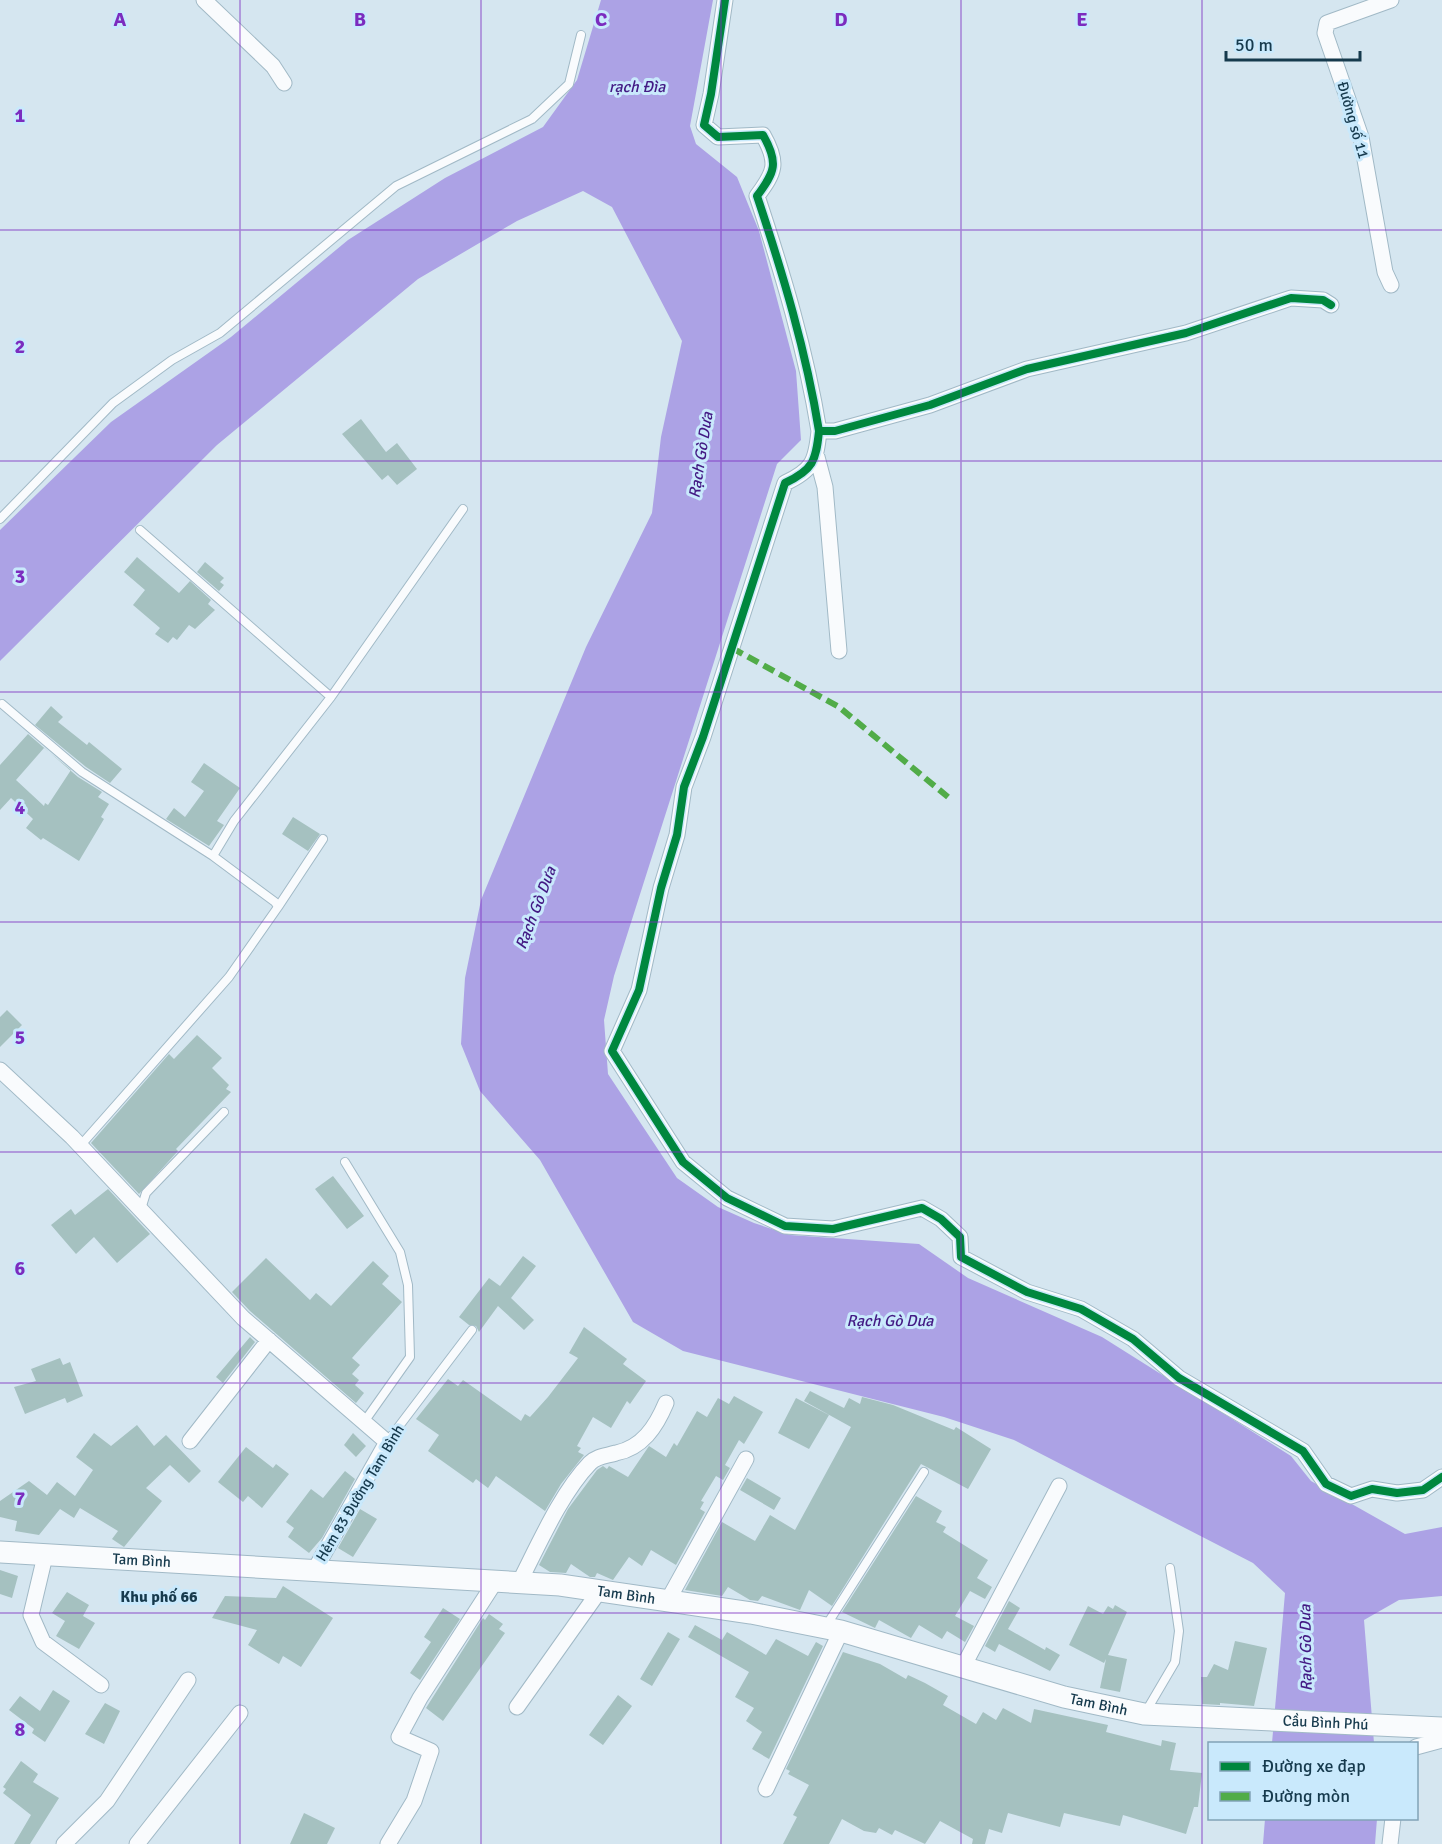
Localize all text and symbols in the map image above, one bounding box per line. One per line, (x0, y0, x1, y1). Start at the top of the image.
text: A (114, 7, 127, 32)
text: B (354, 7, 366, 32)
text: C (595, 7, 607, 32)
text: D (834, 7, 848, 32)
text: E (1076, 7, 1088, 32)
scale bar (1226, 24, 1360, 62)
text: 50 m (1235, 34, 1273, 56)
water label: rạch Đìa (609, 77, 666, 97)
street label: Đường số 11 (1333, 79, 1373, 161)
text: 1 (15, 103, 26, 128)
text: 2 (15, 334, 25, 359)
water label: Rạch Gò Dưa (684, 410, 718, 499)
text: 3 (15, 564, 25, 589)
text: 4 (15, 795, 26, 820)
water label: Rạch Gò Dưa (511, 863, 561, 952)
text: 5 (15, 1025, 25, 1050)
text: 6 (15, 1256, 26, 1281)
water label: Rạch Gò Dưa (847, 1311, 934, 1331)
street label: Hẻm 83 Đường Tam Bình (312, 1421, 408, 1565)
text: 7 (15, 1486, 26, 1511)
street label: Tam Bình (112, 1550, 172, 1571)
street label: Tam Bình (596, 1582, 657, 1608)
district label: Khu phố 66 (120, 1587, 198, 1607)
water label: Rạch Gò Dưa (1295, 1604, 1317, 1692)
street label: Tam Bình (1068, 1690, 1129, 1719)
street label: Cầu Bình Phú (1282, 1712, 1369, 1734)
text: 8 (15, 1717, 26, 1742)
legend (1208, 1742, 1418, 1820)
text: Đường xe đạp (1262, 1755, 1366, 1777)
text: Đường mòn (1262, 1785, 1350, 1807)

